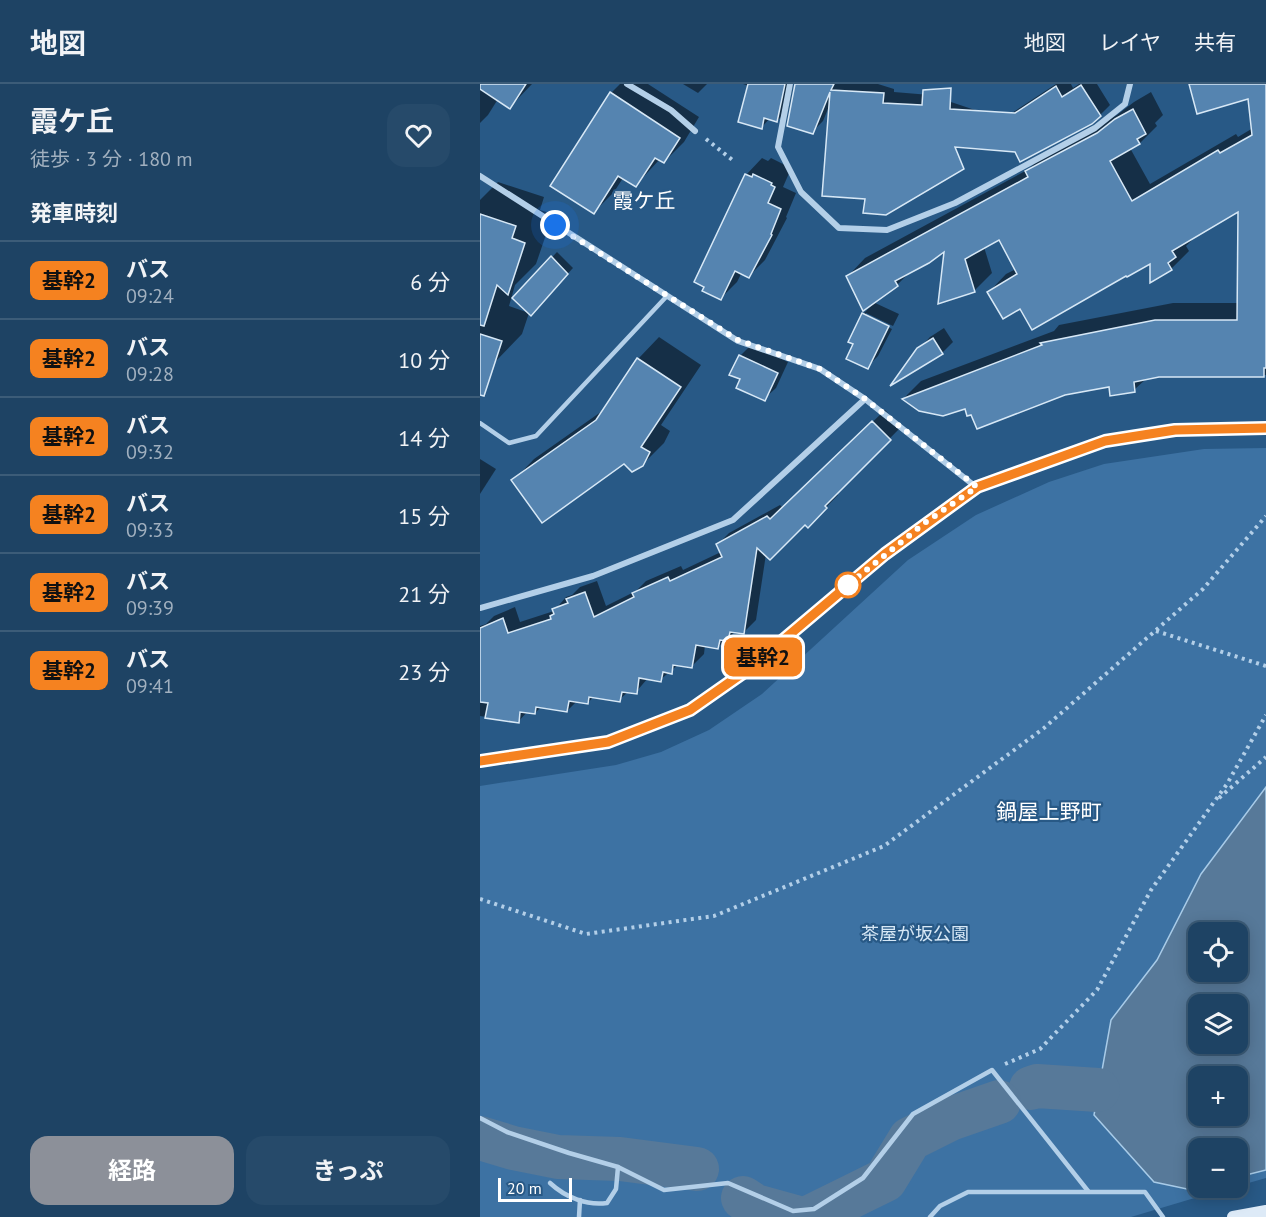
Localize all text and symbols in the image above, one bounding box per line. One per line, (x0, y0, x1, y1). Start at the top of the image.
text: 地図 (30, 24, 86, 61)
text: 地図 (1024, 29, 1066, 56)
text: レイヤ (1099, 29, 1161, 56)
text: 共有 (1194, 29, 1236, 56)
text: 霞ケ丘 (30, 102, 114, 139)
button: heart (387, 104, 450, 167)
text: 徒歩 · 3 分 · 180 m (30, 146, 193, 172)
district label: 霞ケ丘 (613, 187, 676, 214)
text: 発車時刻 (30, 199, 118, 227)
your location (540, 210, 570, 240)
text: バス (126, 255, 170, 283)
text: 基幹2 (42, 267, 96, 294)
text: 6 分 (410, 268, 450, 296)
text: 09:24 (126, 283, 174, 309)
text: バス (126, 333, 170, 361)
text: 基幹2 (42, 345, 96, 372)
text: 10 分 (398, 346, 450, 374)
text: 09:28 (126, 361, 174, 387)
text: バス (126, 411, 170, 439)
text: 基幹2 (42, 423, 96, 450)
text: 14 分 (398, 424, 450, 452)
text: 09:32 (126, 439, 174, 465)
text: バス (126, 489, 170, 517)
text: 基幹2 (42, 501, 96, 528)
text: 15 分 (398, 502, 450, 530)
text: 09:33 (126, 517, 174, 543)
text: バス (126, 567, 170, 595)
unlabelled marker (835, 572, 861, 598)
text: 基幹2 (42, 579, 96, 606)
text: 21 分 (398, 580, 450, 608)
text: 09:39 (126, 595, 174, 621)
line badge: 基幹2 (728, 638, 798, 676)
text: 基幹2 (736, 644, 790, 671)
text: バス (126, 645, 170, 673)
text: 基幹2 (42, 657, 96, 684)
text: 23 分 (398, 658, 450, 686)
text: 09:41 (126, 673, 174, 699)
district label: 鍋屋上野町 (997, 798, 1102, 825)
park label: 茶屋が坂公園 (861, 922, 969, 945)
map controls (1188, 922, 1248, 1198)
button: locate (1188, 922, 1248, 982)
button: layers (1188, 994, 1248, 1054)
button: + (1188, 1066, 1248, 1126)
button: 経路 (30, 1136, 234, 1205)
button: きっぷ (246, 1136, 450, 1205)
button: − (1188, 1138, 1248, 1198)
scale bar (498, 1175, 572, 1202)
text: 20 m (507, 1178, 542, 1198)

